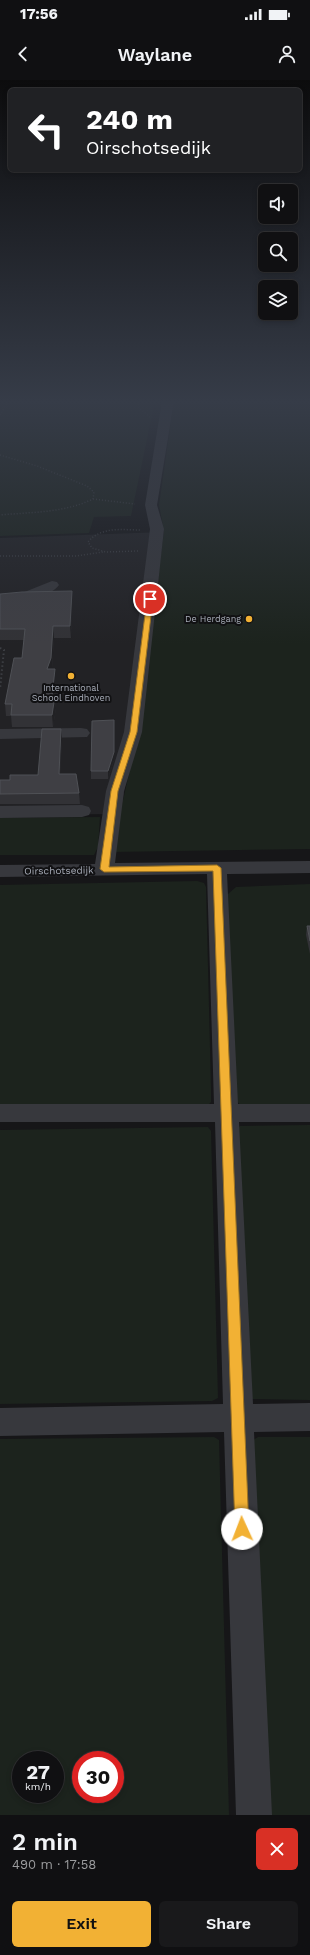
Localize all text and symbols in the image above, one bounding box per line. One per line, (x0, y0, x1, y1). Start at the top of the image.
text: 17:56 (20, 5, 58, 23)
icon: back (12, 43, 34, 65)
icon: person (276, 43, 298, 65)
text: Waylane (118, 44, 192, 65)
text: 240 m (86, 103, 173, 136)
icon: left (20, 104, 72, 156)
text: Oirschotsedijk (86, 137, 211, 158)
map controls (258, 184, 298, 320)
button: sound (258, 184, 298, 224)
button: search (258, 232, 298, 272)
button: layers (258, 280, 298, 320)
pin (133, 582, 167, 616)
icon: arrive (139, 588, 161, 610)
place label: De Herdgang (185, 614, 241, 624)
marker: De Herdgang (244, 614, 254, 624)
marker: International School Eindhoven (66, 671, 76, 681)
place label: International School Eindhoven (32, 683, 110, 703)
street label: Oirschotsedijk (24, 864, 94, 877)
position arrow (221, 1508, 263, 1550)
speed limit sign: 30 (72, 1751, 124, 1803)
text: 27 (26, 1760, 50, 1784)
text: km/h (25, 1781, 51, 1792)
text: 2 min (12, 1828, 78, 1856)
button: close (256, 1828, 298, 1870)
text: 490 m · 17:58 (12, 1857, 96, 1872)
button: Exit (12, 1901, 151, 1947)
button: Share (159, 1901, 298, 1947)

